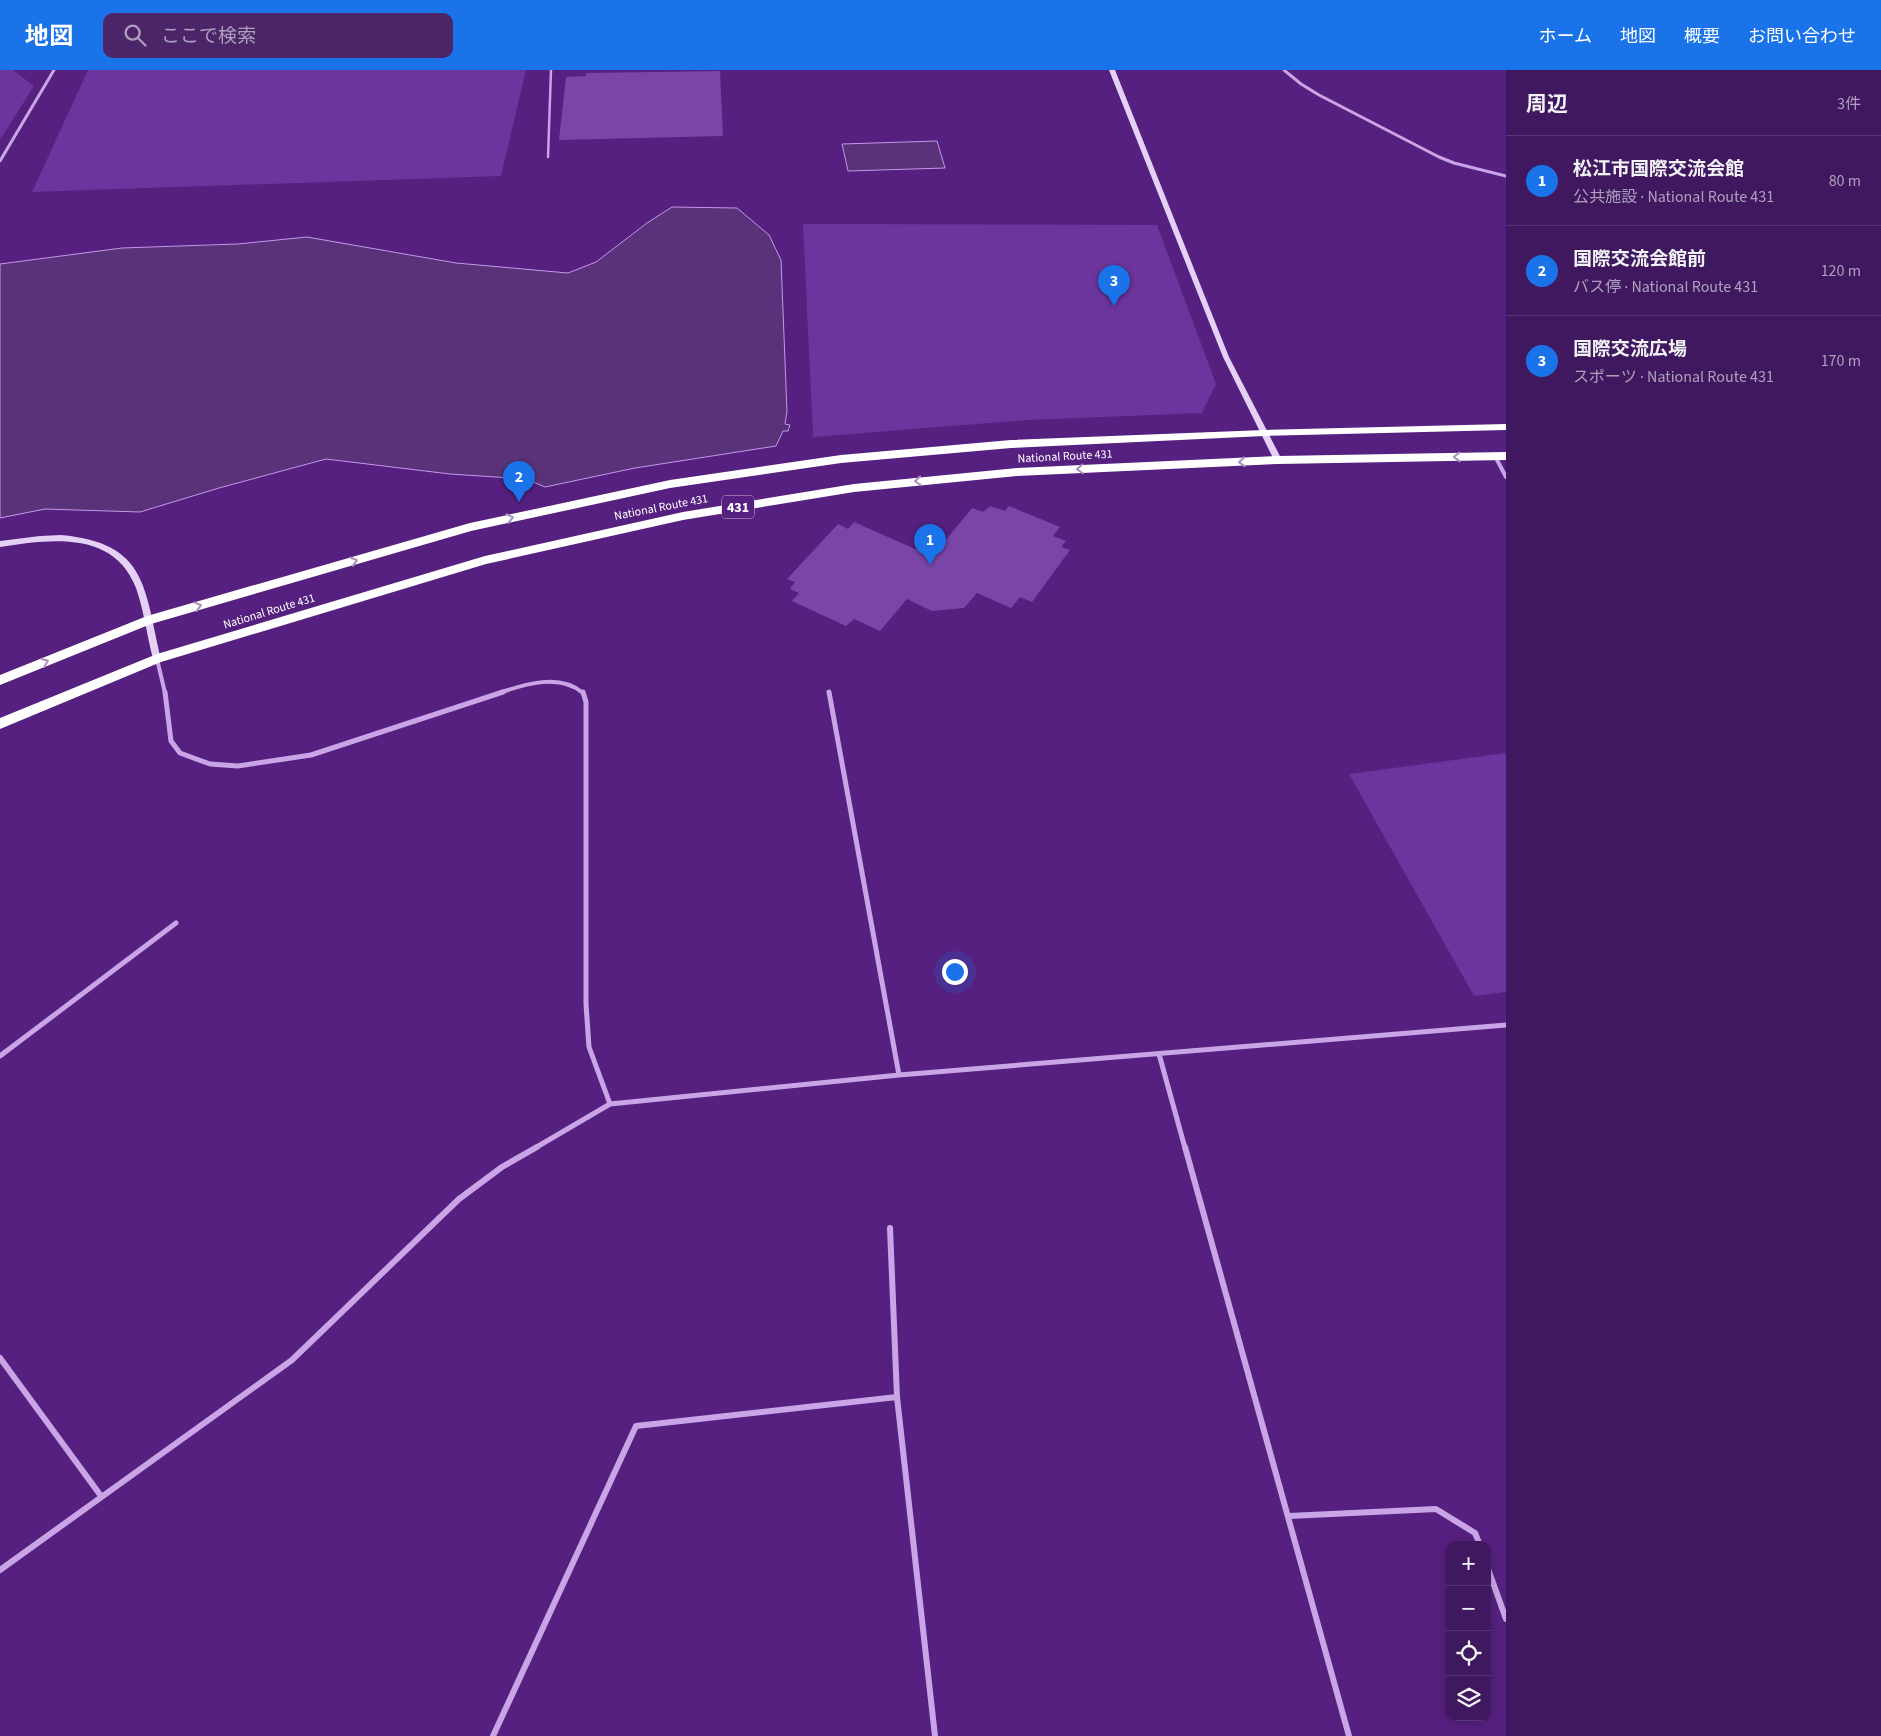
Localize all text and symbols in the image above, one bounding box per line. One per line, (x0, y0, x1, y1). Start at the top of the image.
search box (103, 13, 453, 58)
text: 地図 (25, 19, 73, 54)
icon: search (121, 21, 149, 49)
text: ここで検索 (161, 23, 256, 50)
text: ホーム (1539, 24, 1592, 49)
text: 地図 (1620, 24, 1656, 49)
text: 概要 (1684, 24, 1720, 49)
text: お問い合わせ (1748, 24, 1856, 49)
text: 周辺 (1526, 89, 1568, 119)
text: 3件 (1837, 93, 1861, 115)
text: 松江市国際交流会館 (1573, 156, 1744, 183)
text: 1 (1538, 170, 1546, 192)
text: 80 m (1829, 170, 1861, 192)
text: 公共施設 · National Route 431 (1573, 186, 1774, 208)
text: 国際交流会館前 (1573, 246, 1706, 273)
text: 2 (1538, 260, 1546, 282)
text: 120 m (1821, 260, 1861, 282)
pin: 3 (1098, 265, 1130, 306)
text: バス停 · National Route 431 (1573, 276, 1758, 298)
text: 国際交流広場 (1573, 336, 1687, 363)
text: 3 (1538, 350, 1546, 372)
text: 170 m (1821, 350, 1861, 372)
text: スポーツ · National Route 431 (1573, 366, 1774, 388)
street label: National Route 431 (1017, 446, 1113, 467)
one-way arrow (1453, 451, 1461, 462)
one-way arrow (1238, 457, 1246, 467)
pin: 2 (503, 461, 535, 502)
one-way arrow (1076, 464, 1084, 475)
one-way arrow (914, 476, 922, 487)
street label: National Route 431 (613, 490, 709, 525)
road number: 431 (722, 496, 754, 518)
one-way arrow (506, 513, 515, 524)
pin: 1 (914, 524, 946, 565)
one-way arrow (349, 556, 357, 566)
street label: National Route 431 (221, 589, 317, 634)
one-way arrow (193, 602, 201, 612)
one-way arrow (40, 658, 49, 668)
your location (942, 959, 968, 985)
map controls (1446, 1541, 1491, 1721)
button: + (1446, 1541, 1491, 1586)
button: − (1446, 1586, 1491, 1631)
button: locate (1446, 1631, 1491, 1676)
button: layers (1446, 1676, 1491, 1721)

